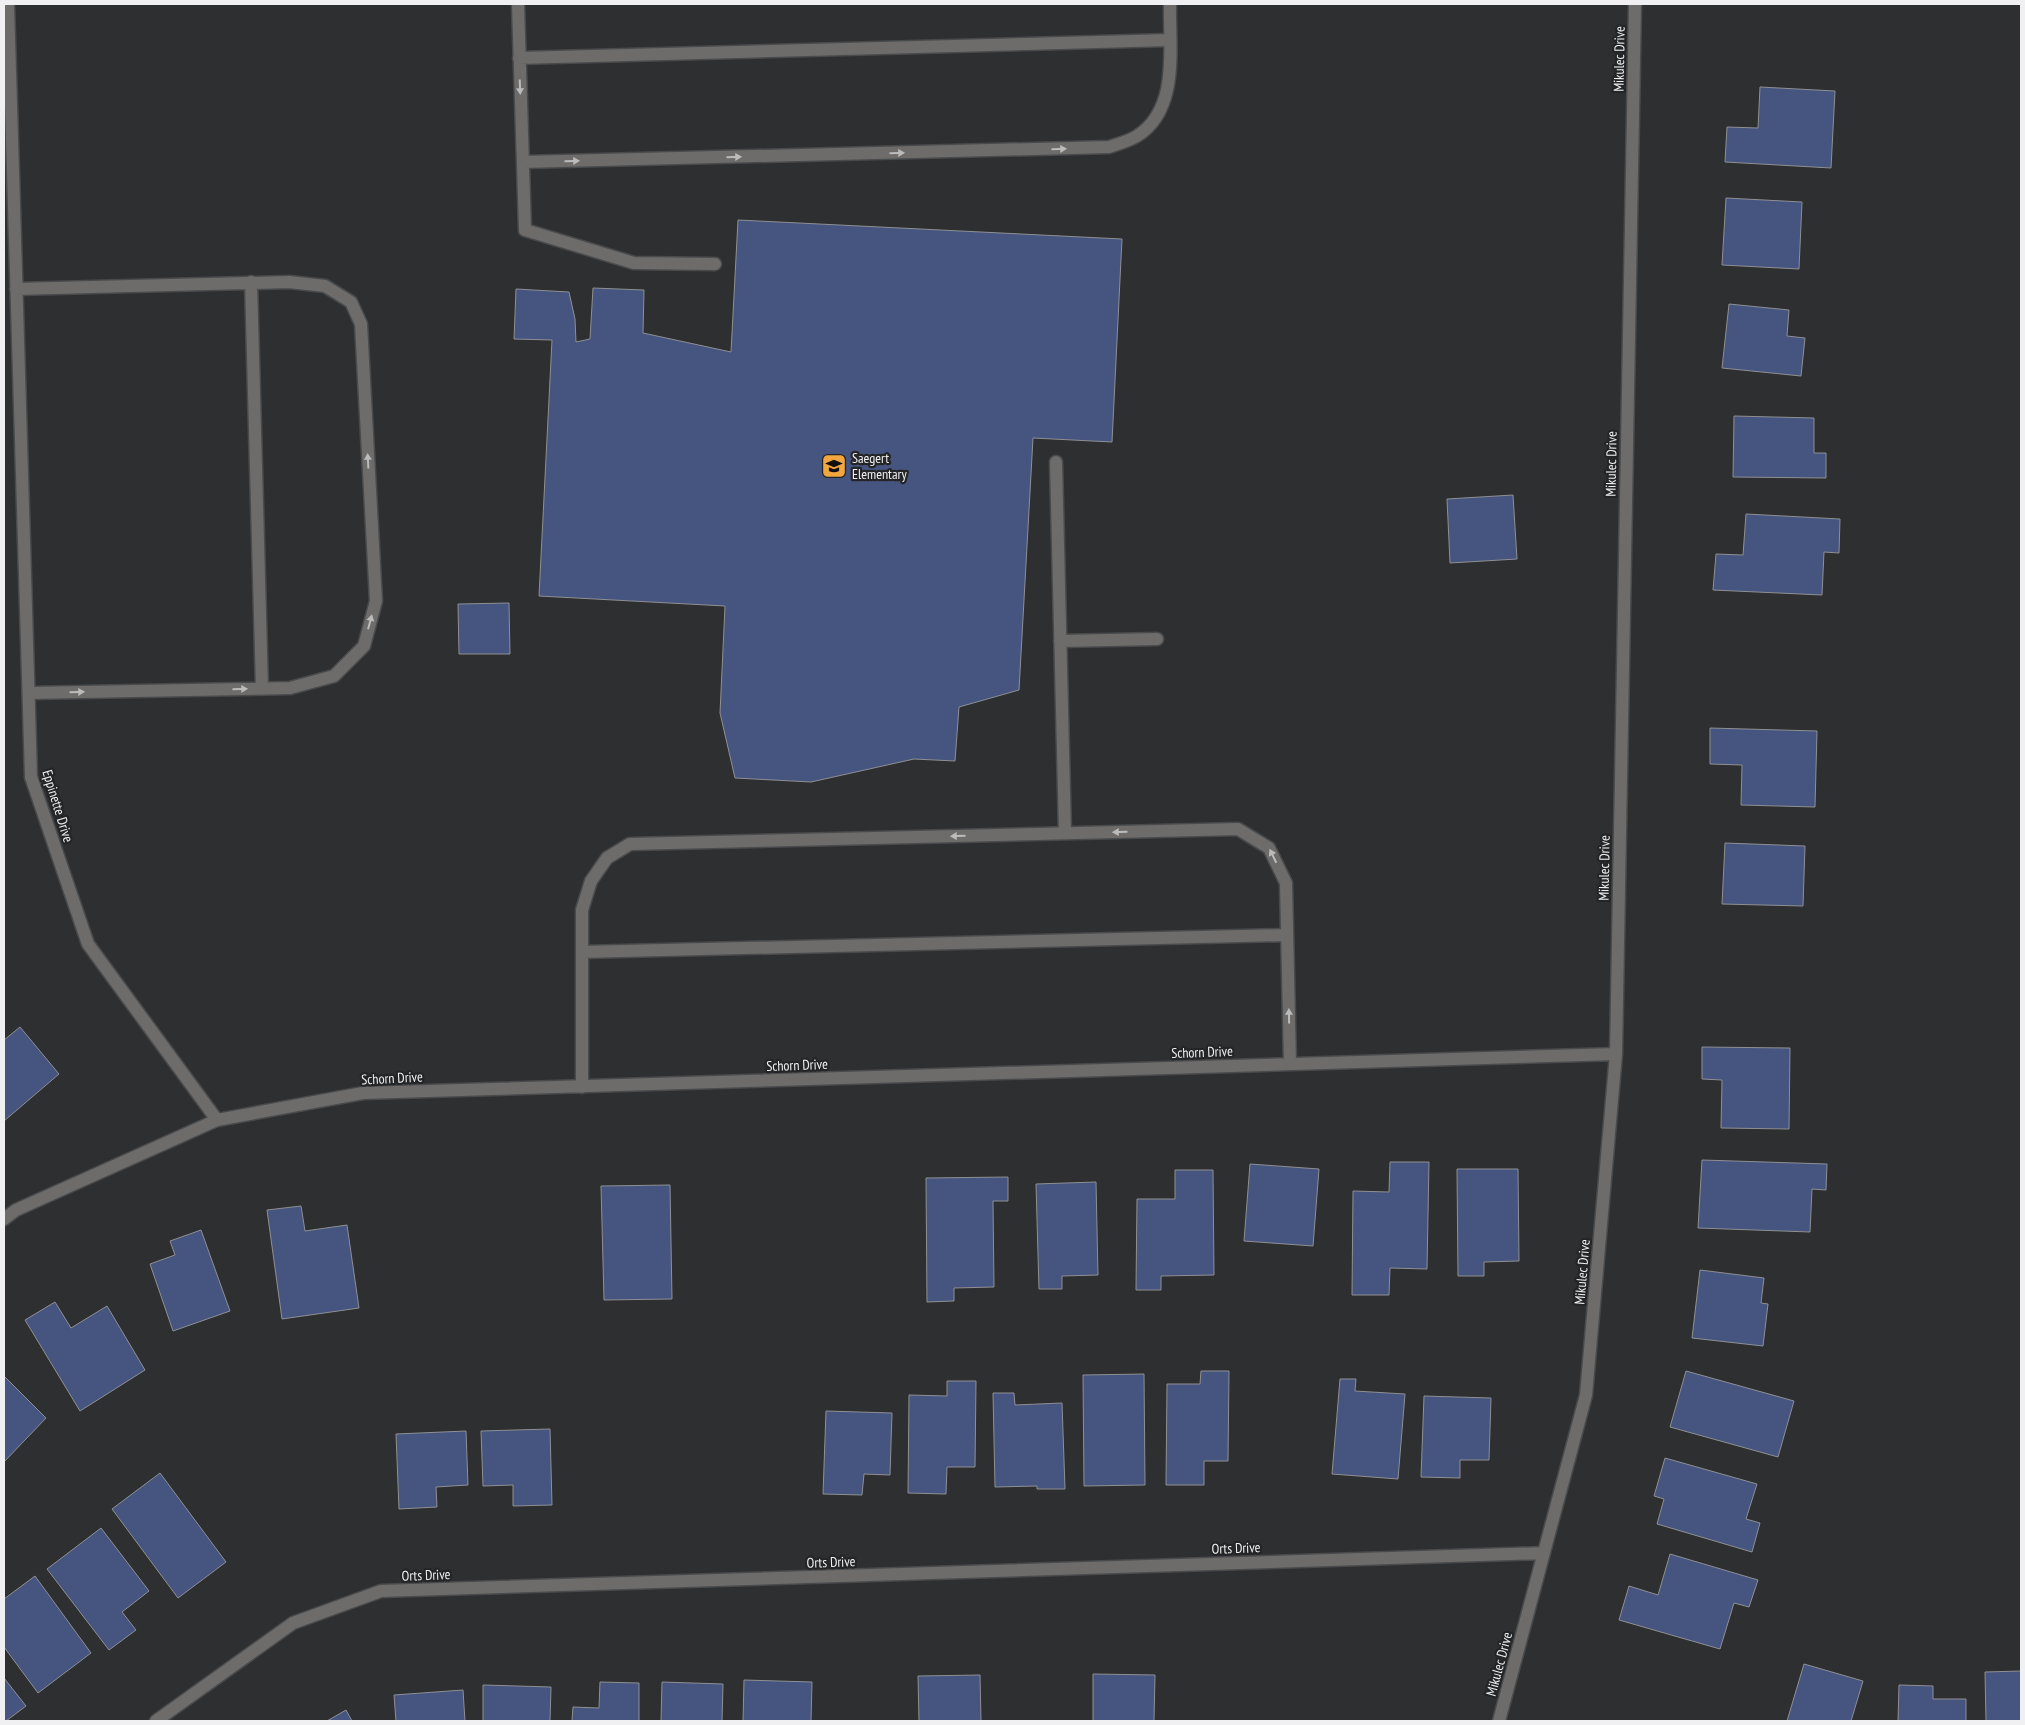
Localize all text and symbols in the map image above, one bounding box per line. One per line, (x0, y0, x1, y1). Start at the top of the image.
street label: Mikulec Drive (1609, 26, 1629, 92)
one-way arrow (517, 80, 525, 96)
one-way arrow (1051, 144, 1067, 152)
one-way arrow (889, 148, 905, 156)
one-way arrow (726, 152, 742, 160)
one-way arrow (564, 156, 580, 164)
street label: Mikulec Drive (1601, 431, 1621, 497)
place label: Saegert Elementary (852, 449, 907, 483)
one-way arrow (364, 452, 372, 468)
school or university icon: Saegert Elementary (821, 453, 847, 479)
one-way arrow (366, 615, 374, 630)
one-way arrow (232, 685, 248, 693)
one-way arrow (70, 688, 86, 696)
street label: Eppinette Drive (38, 768, 78, 845)
one-way arrow (1112, 828, 1128, 836)
one-way arrow (950, 832, 966, 840)
street label: Mikulec Drive (1594, 835, 1614, 901)
one-way arrow (1269, 849, 1277, 863)
one-way arrow (1284, 1007, 1292, 1023)
street label: Schorn Drive (1171, 1042, 1233, 1062)
street label: Schorn Drive (766, 1055, 828, 1075)
street label: Schorn Drive (361, 1067, 423, 1089)
street label: Mikulec Drive (1570, 1238, 1594, 1305)
street label: Orts Drive (1211, 1538, 1261, 1558)
street label: Orts Drive (806, 1552, 856, 1572)
street label: Orts Drive (401, 1565, 451, 1585)
street label: Mikulec Drive (1482, 1630, 1516, 1698)

